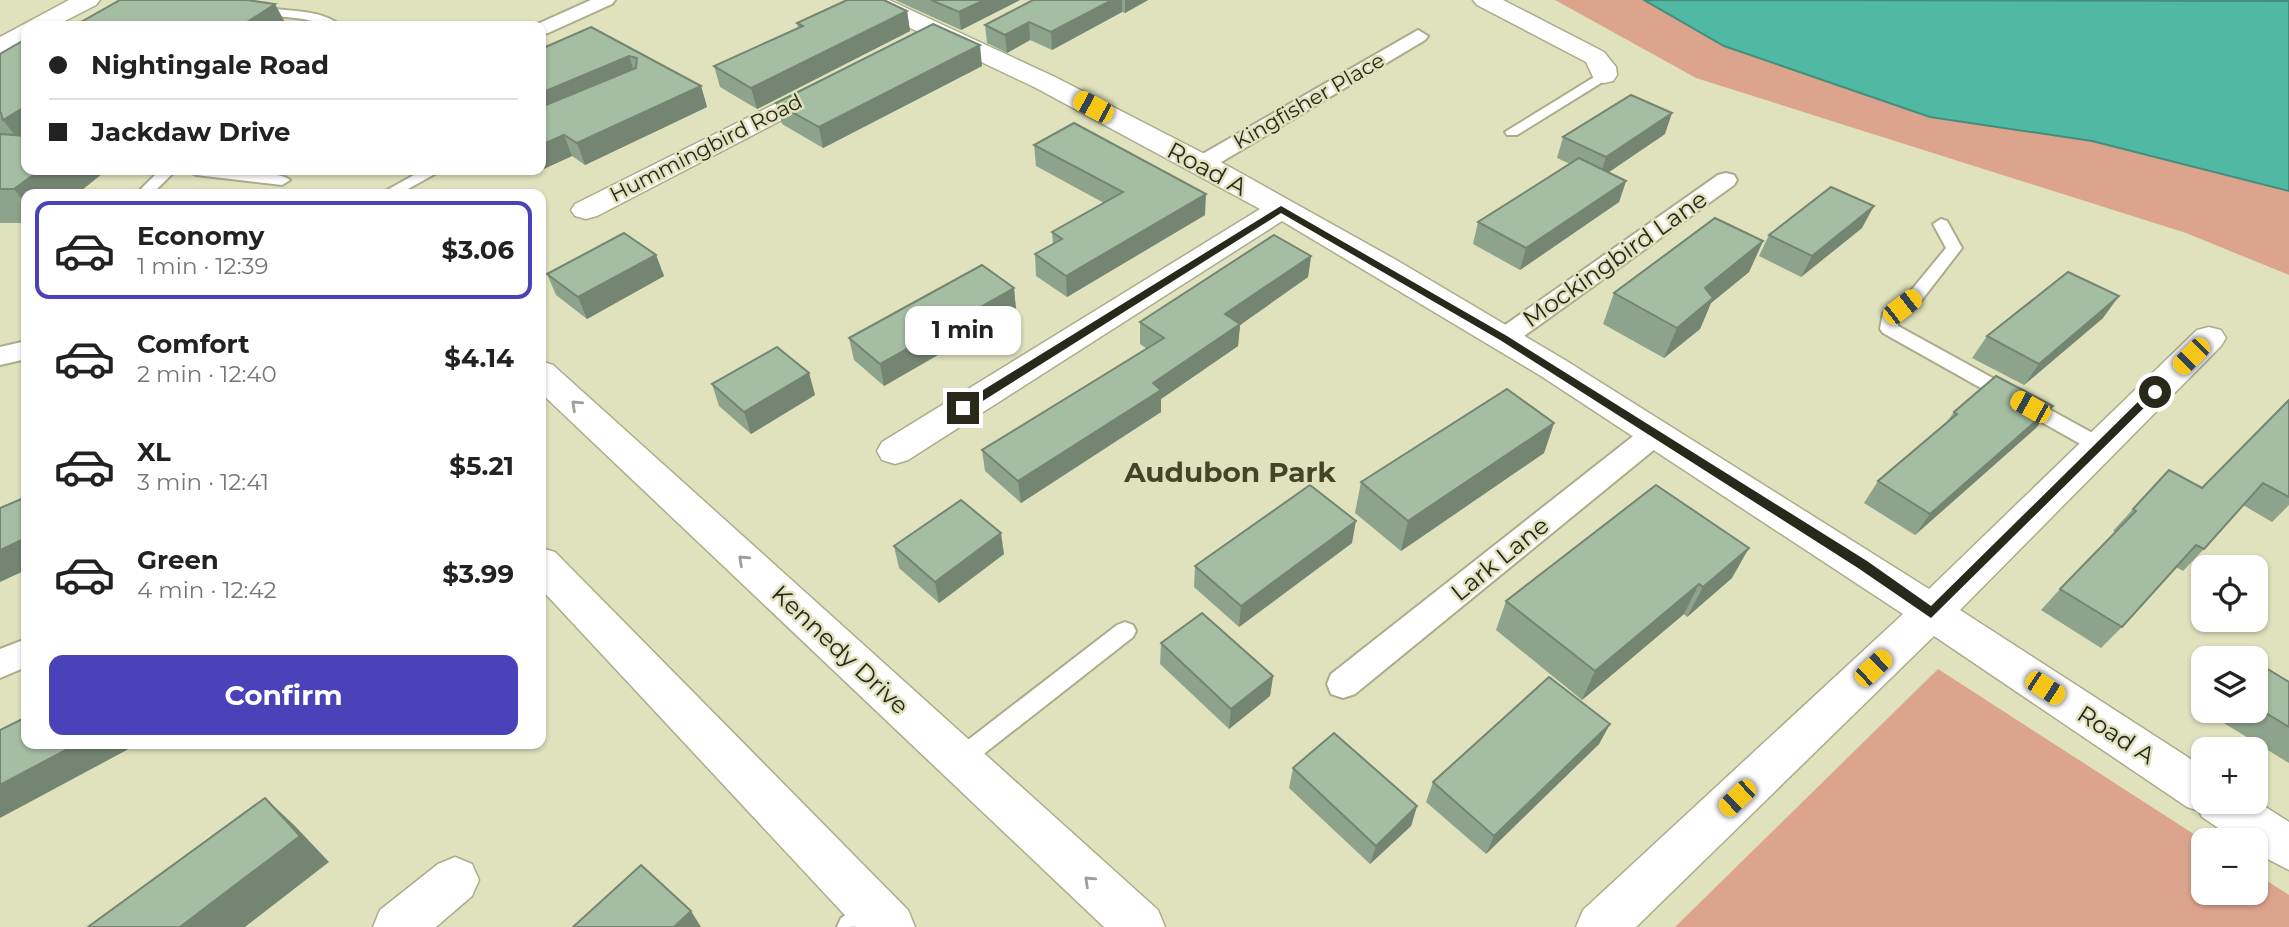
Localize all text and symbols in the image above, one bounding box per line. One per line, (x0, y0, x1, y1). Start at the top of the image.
street label: Kingfisher Place (1229, 47, 1389, 154)
text: Nightingale Road (91, 49, 329, 81)
street label: Hummingbird Road (605, 88, 806, 207)
car (1070, 88, 1117, 126)
text: Jackdaw Drive (91, 116, 290, 148)
street label: Road A (1162, 136, 1253, 202)
street label: Mockingbird Lane (1517, 184, 1712, 333)
icon: car (53, 219, 116, 282)
text: Economy (137, 220, 264, 252)
text: $3.06 (441, 234, 514, 266)
text: 1 min · 12:39 (137, 252, 269, 280)
car (1879, 286, 1926, 328)
callout: 1 min (905, 306, 1021, 356)
text: 1 min (932, 316, 994, 344)
icon: car (53, 327, 116, 390)
text: Comfort (137, 328, 249, 360)
car (2169, 334, 2214, 378)
text: $4.14 (444, 342, 514, 374)
text: 2 min · 12:40 (137, 360, 277, 388)
route start (2139, 376, 2171, 408)
car (2007, 388, 2054, 426)
route end (947, 392, 979, 424)
one-way arrow (571, 401, 584, 414)
icon: car (53, 435, 116, 498)
text: XL (137, 436, 171, 468)
text: $5.21 (449, 450, 514, 482)
district label: Audubon Park (1123, 455, 1336, 489)
text: 3 min · 12:41 (137, 468, 269, 496)
street label: Lark Lane (1445, 510, 1554, 607)
icon: car (53, 543, 116, 606)
text: Green (137, 544, 219, 576)
one-way arrow (738, 555, 751, 568)
map controls (2191, 555, 2268, 905)
button: locate (2191, 555, 2268, 632)
text: $3.99 (442, 558, 514, 590)
text: 4 min · 12:42 (137, 576, 277, 604)
street label: Kennedy Drive (766, 579, 915, 720)
car (1851, 646, 1896, 690)
button: layers (2191, 646, 2268, 723)
button: Confirm (49, 655, 518, 735)
car (2022, 668, 2069, 708)
street label: Road A (2072, 699, 2161, 771)
button: + (2191, 737, 2268, 814)
car (1715, 776, 1760, 820)
button: − (2191, 828, 2268, 905)
one-way arrow (1084, 876, 1097, 889)

